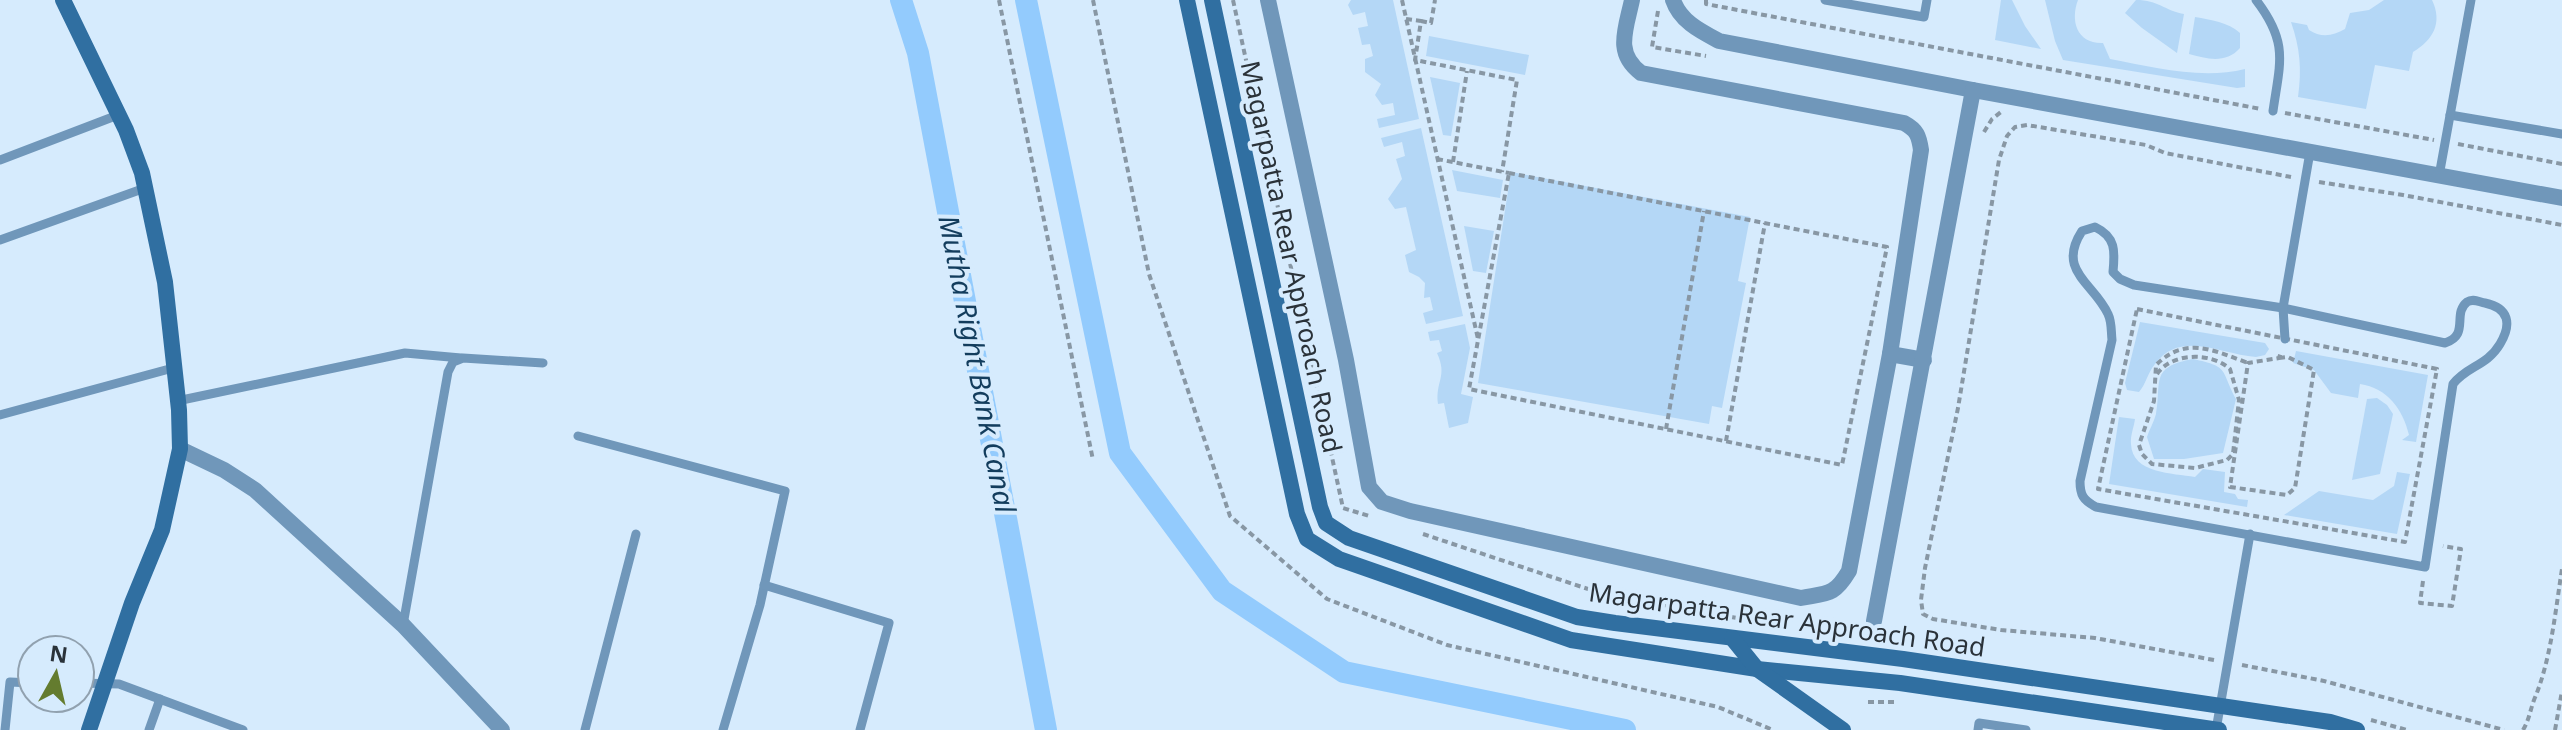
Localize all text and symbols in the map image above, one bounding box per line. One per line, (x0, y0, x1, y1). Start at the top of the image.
street label: Magarpatta Rear Approach Road (1233, 57, 1351, 456)
water label: Mutha Right Bank Canal (930, 212, 1026, 517)
street label: Magarpatta Rear Approach Road (1587, 573, 1988, 665)
north arrow (16, 634, 96, 714)
text: N (48, 637, 70, 669)

